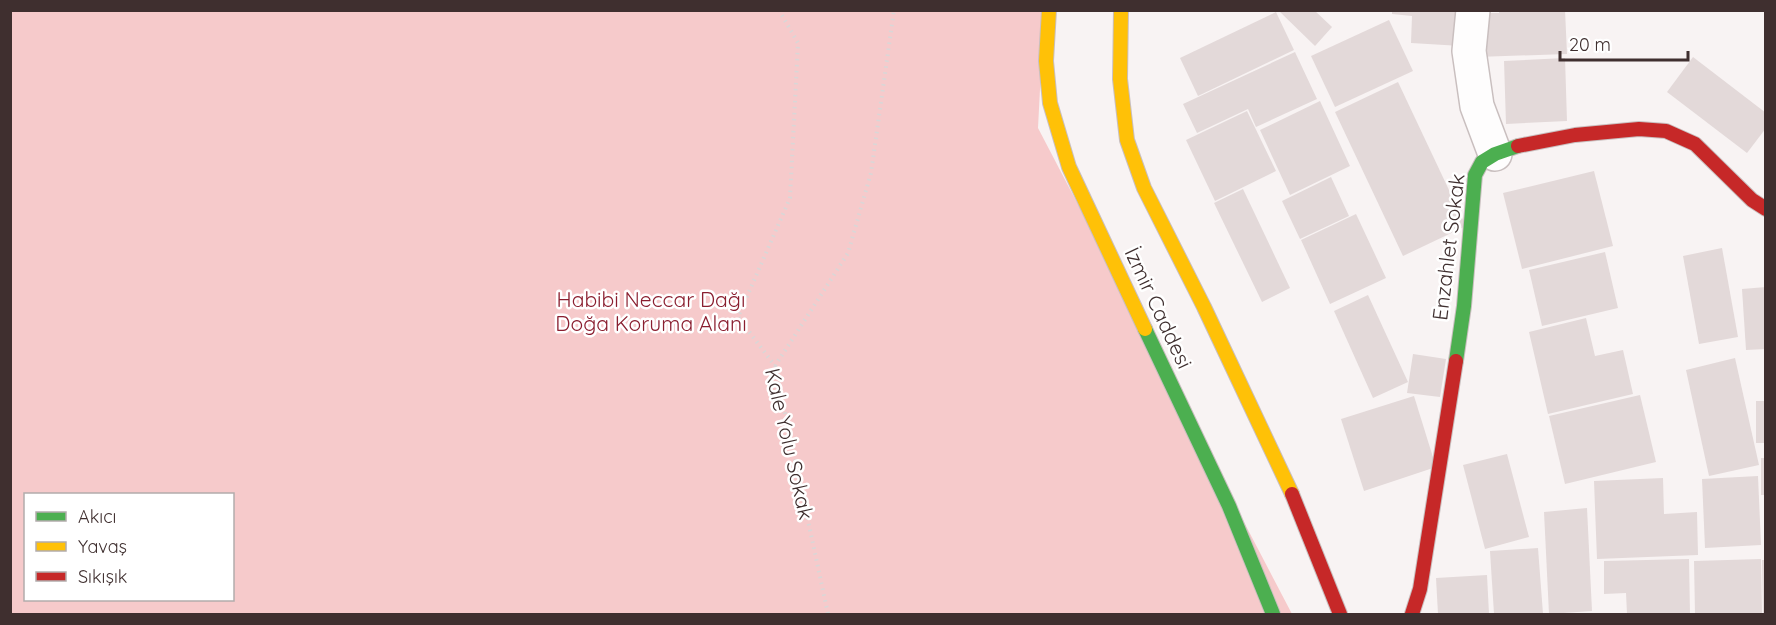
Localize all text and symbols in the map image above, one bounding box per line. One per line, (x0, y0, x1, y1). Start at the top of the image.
scale bar (1560, 24, 1688, 62)
text: 20 m (1569, 33, 1611, 56)
street label: Enzahlet Sokak (1426, 172, 1470, 322)
street label: İzmir Caddesi (1119, 243, 1198, 372)
park label: Habibi Neccar Dağı Doğa Koruma Alanı (555, 286, 747, 336)
street label: Kale Yolu Sokak (760, 365, 820, 522)
legend (24, 493, 234, 601)
text: Akıcı (78, 505, 116, 528)
text: Yavaş (78, 535, 127, 558)
text: Sıkışık (78, 565, 127, 588)

